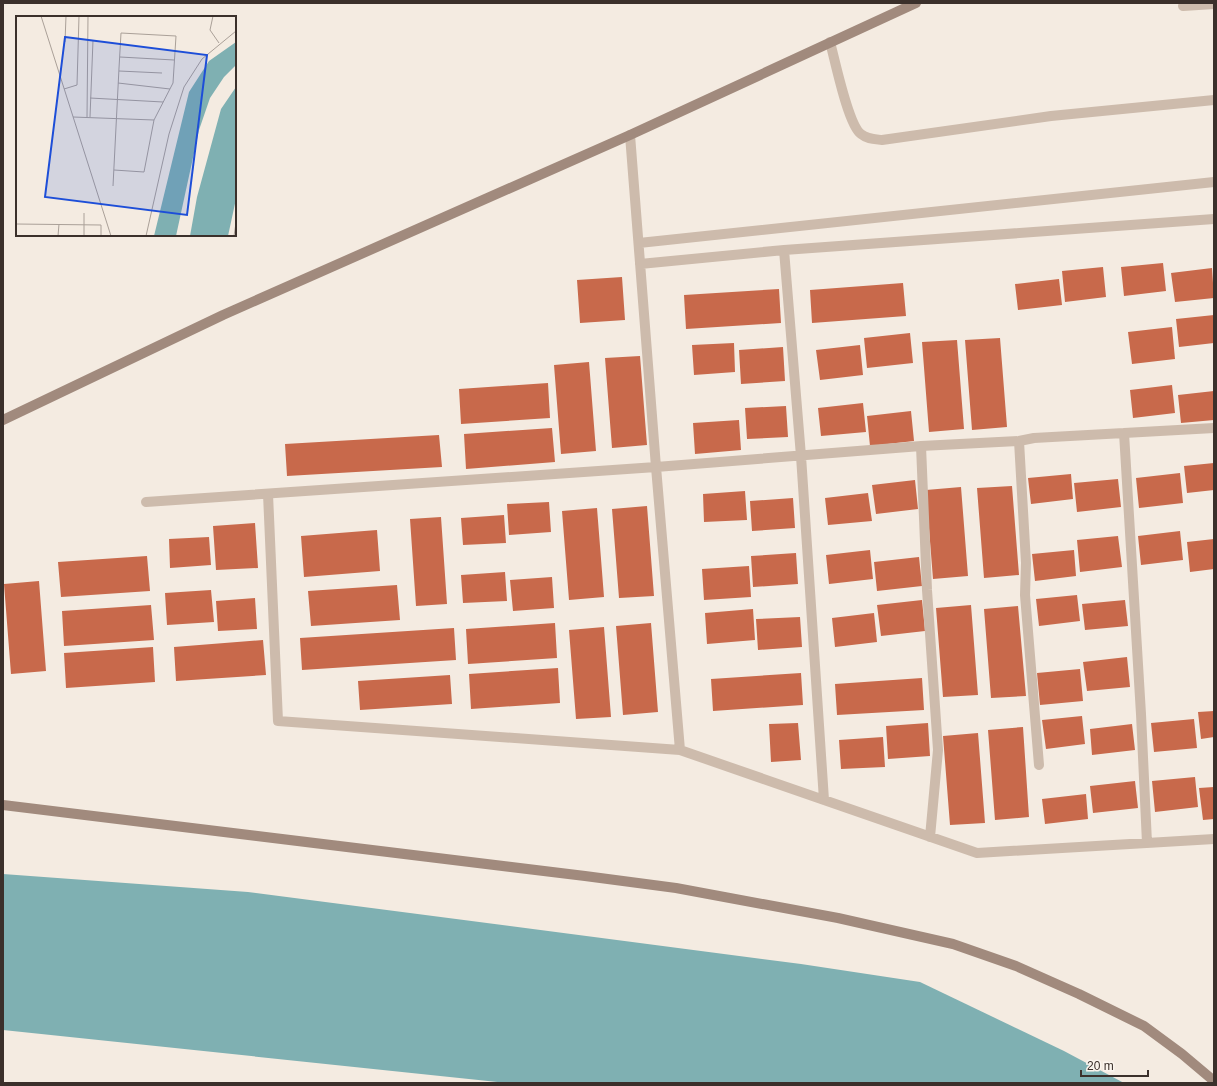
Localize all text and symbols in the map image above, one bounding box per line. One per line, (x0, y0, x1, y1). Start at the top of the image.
inset map (16, 16, 236, 236)
scale bar (1081, 1052, 1148, 1078)
text: 20 m (1087, 1059, 1114, 1073)

